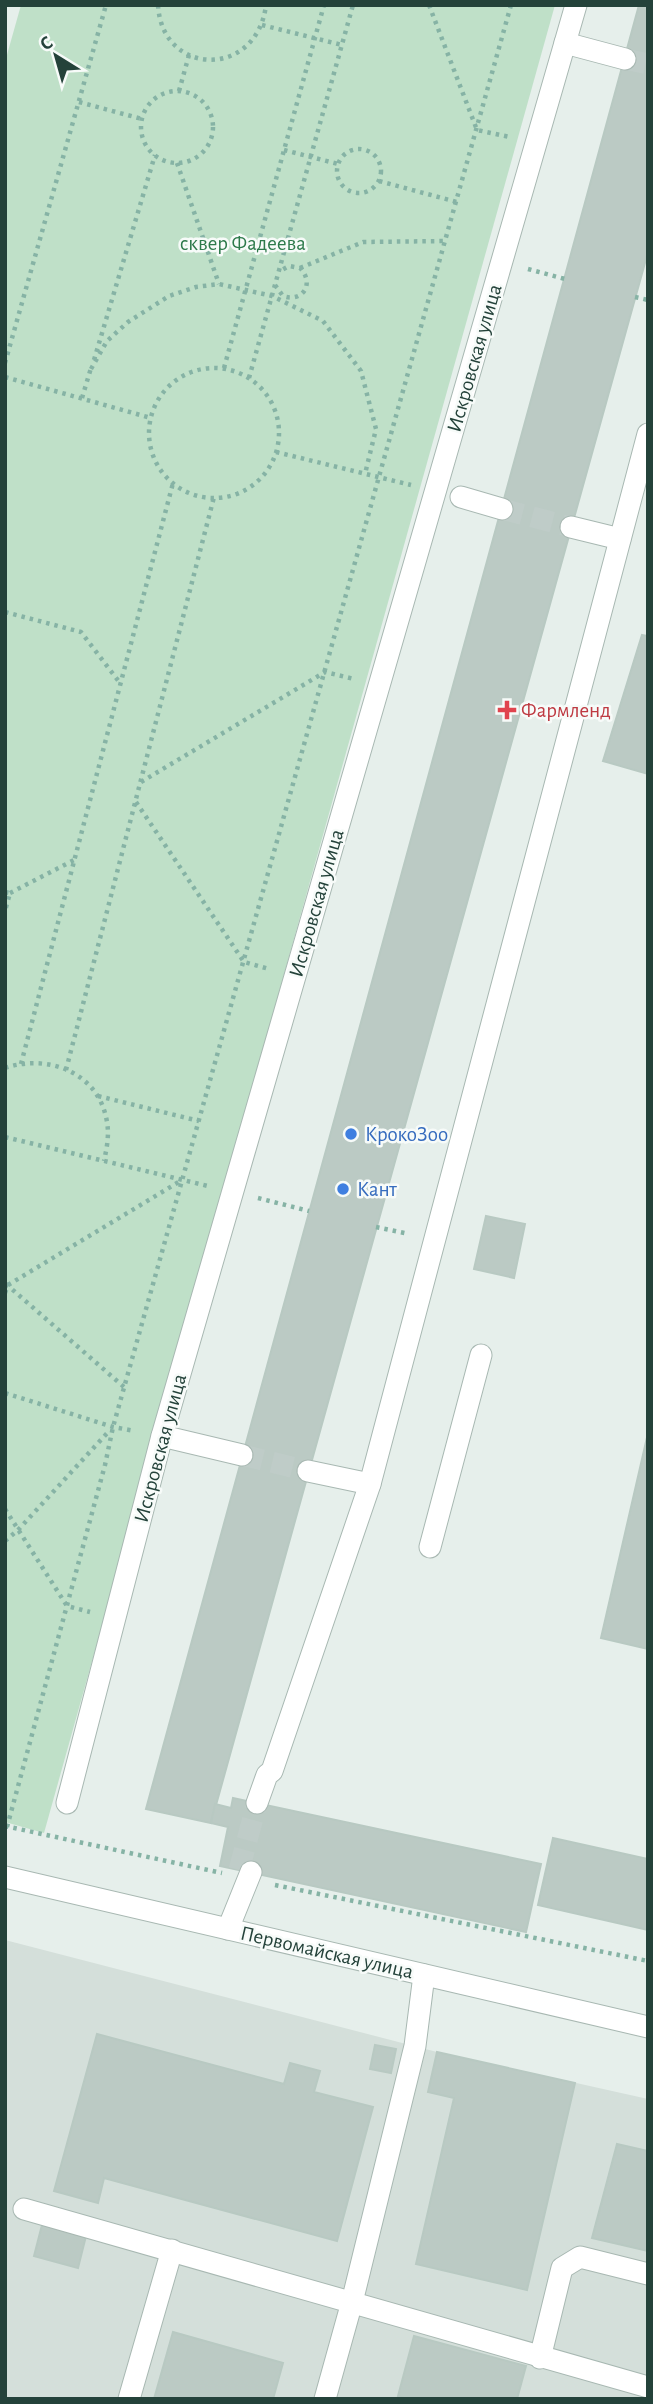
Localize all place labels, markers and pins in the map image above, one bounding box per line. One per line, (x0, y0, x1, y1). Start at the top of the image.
place label: Фармленд (521, 700, 611, 721)
marker: Фармленд (499, 702, 515, 718)
place label: КрокоЗоо (365, 1124, 448, 1145)
marker: КрокоЗоо (343, 1126, 359, 1142)
place label: Кант (357, 1179, 397, 1200)
marker: Кант (335, 1181, 351, 1197)

